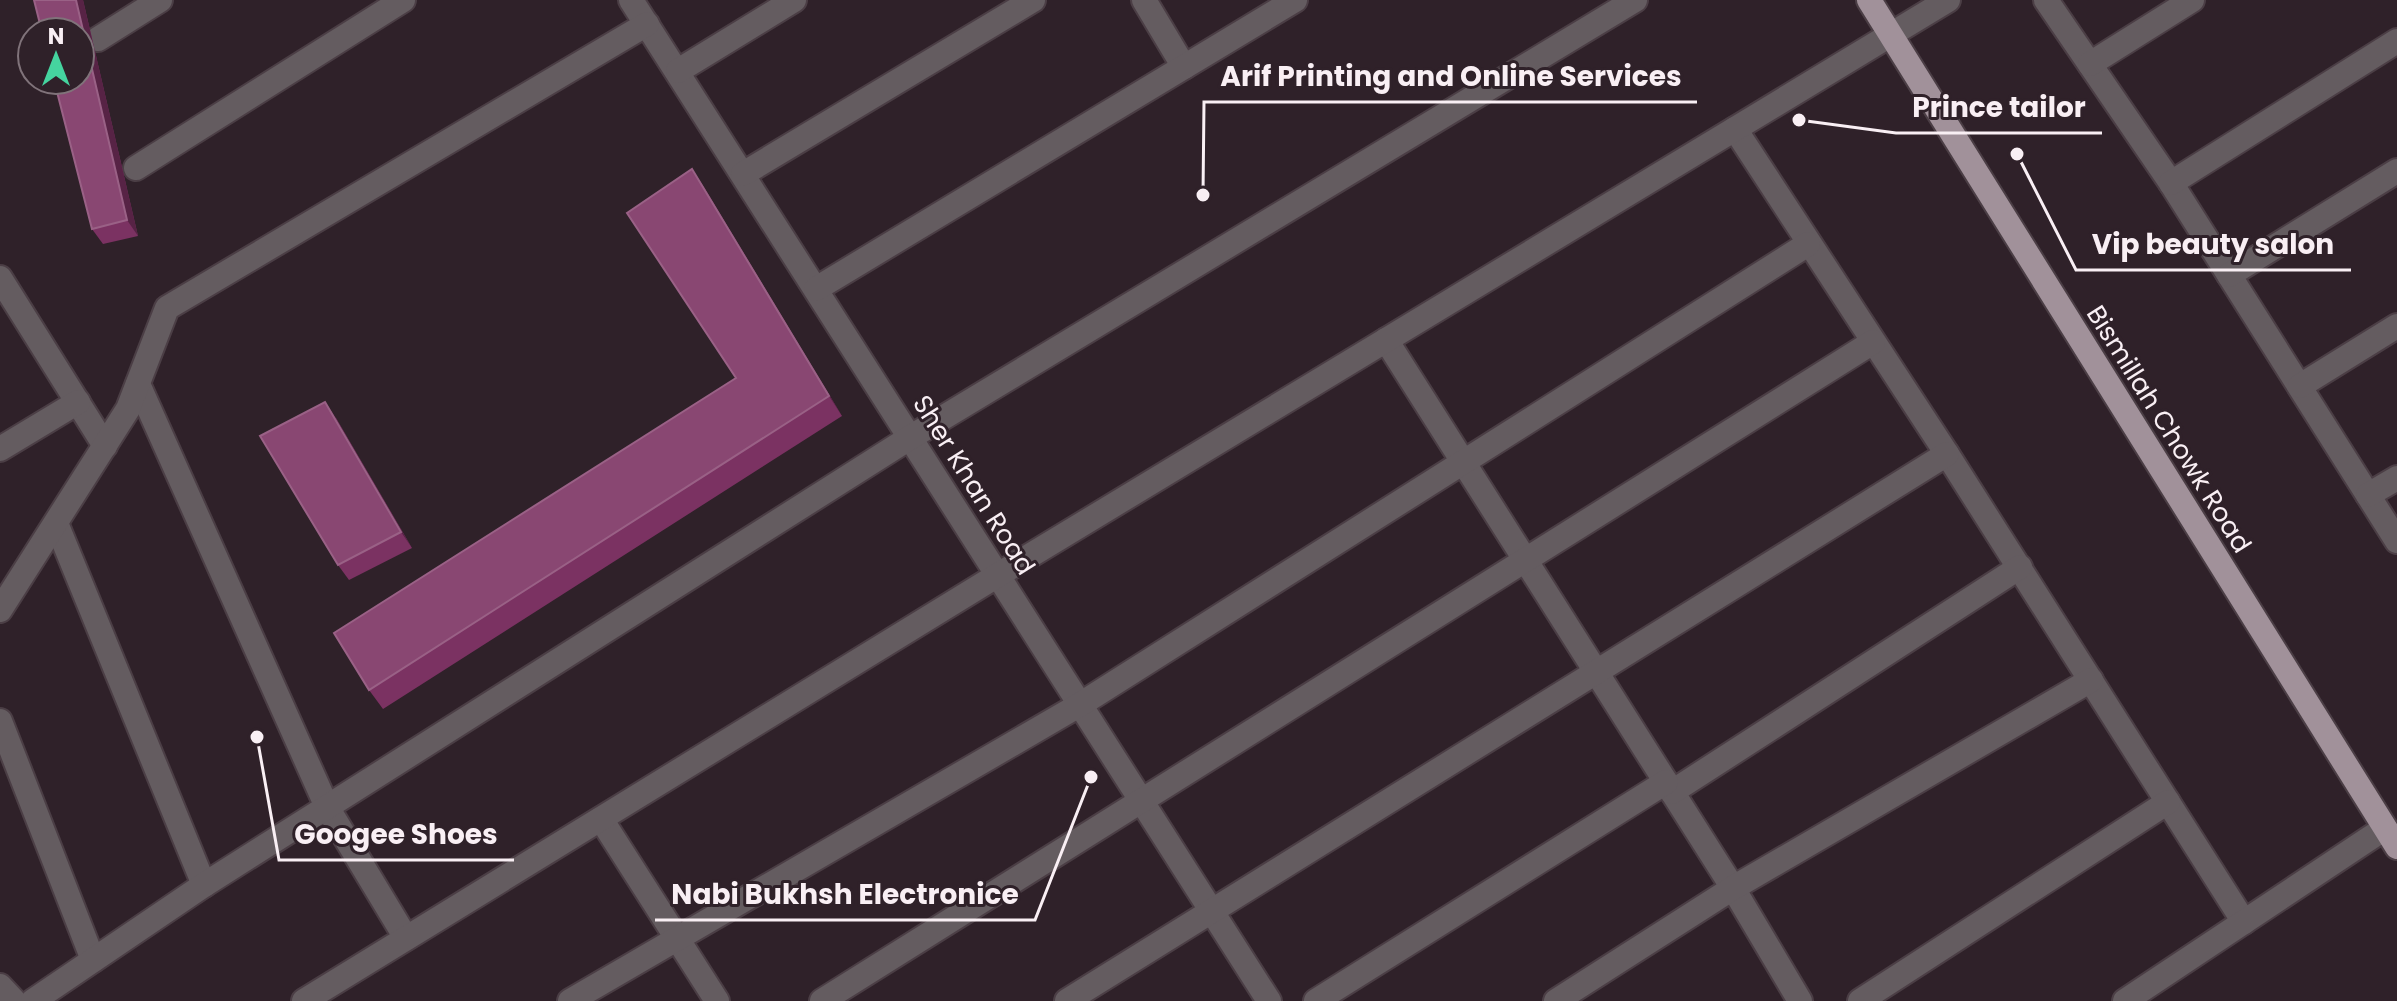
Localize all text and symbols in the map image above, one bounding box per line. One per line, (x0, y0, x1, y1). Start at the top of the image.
north arrow (16, 16, 96, 96)
text: N (48, 21, 64, 52)
callout: Arif Printing and Online Services (1204, 50, 1697, 102)
text: Arif Printing and Online Services (1220, 57, 1682, 96)
callout: Prince tailor (1896, 81, 2102, 133)
text: Prince tailor (1912, 88, 2086, 127)
callout: Vip beauty salon (2076, 218, 2351, 270)
text: Vip beauty salon (2092, 225, 2334, 264)
street label: Bismillah Chowk Road (2078, 298, 2260, 560)
street label: Sher Khan Road (904, 388, 1044, 582)
callout: Googee Shoes (279, 808, 514, 860)
text: Googee Shoes (294, 815, 498, 854)
callout: Nabi Bukhsh Electronice (655, 868, 1035, 920)
text: Nabi Bukhsh Electronice (671, 875, 1019, 914)

